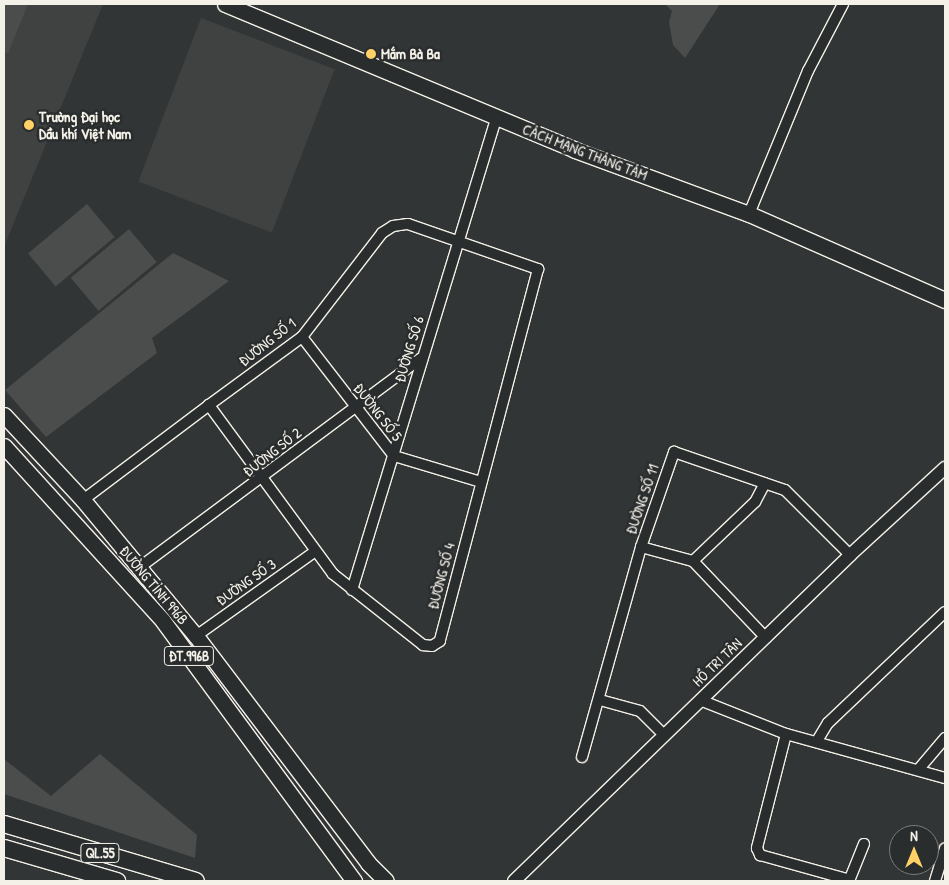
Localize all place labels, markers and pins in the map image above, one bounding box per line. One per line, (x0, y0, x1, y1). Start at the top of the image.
place label: Mắm Bà Ba (381, 45, 440, 63)
marker: Mắm Bà Ba (365, 48, 377, 60)
place label: Trường Đại học Dầu khí Việt Nam (39, 107, 131, 142)
marker: Trường Đại học Dầu khí Việt Nam (23, 119, 35, 131)

